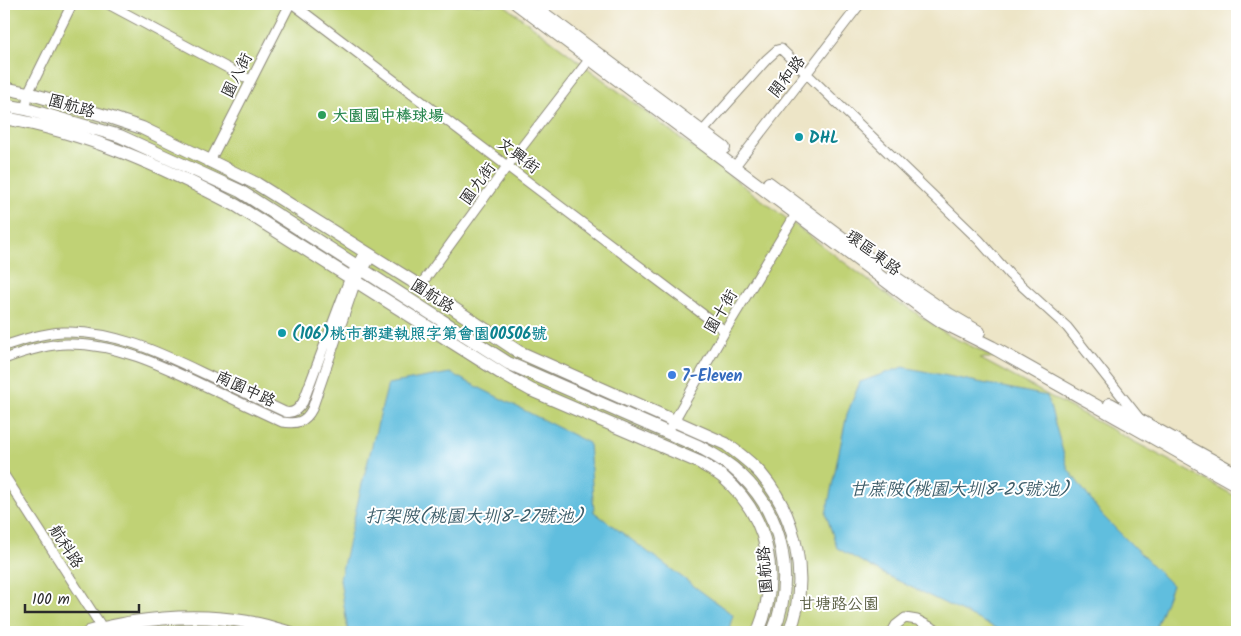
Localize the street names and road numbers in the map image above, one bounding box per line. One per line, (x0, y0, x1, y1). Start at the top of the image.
street label: 園八街 (215, 49, 259, 103)
street label: 開和路 (763, 50, 812, 104)
street label: 園航路 (45, 88, 98, 125)
street label: 文興街 (491, 132, 545, 181)
street label: 園九街 (454, 157, 502, 211)
street label: 環區東路 (840, 224, 906, 282)
street label: 園航路 (405, 273, 459, 320)
street label: 園十街 (698, 285, 744, 339)
street label: 南園中路 (211, 365, 280, 414)
street label: 航科路 (42, 520, 89, 574)
street label: 園航路 (751, 545, 780, 595)

